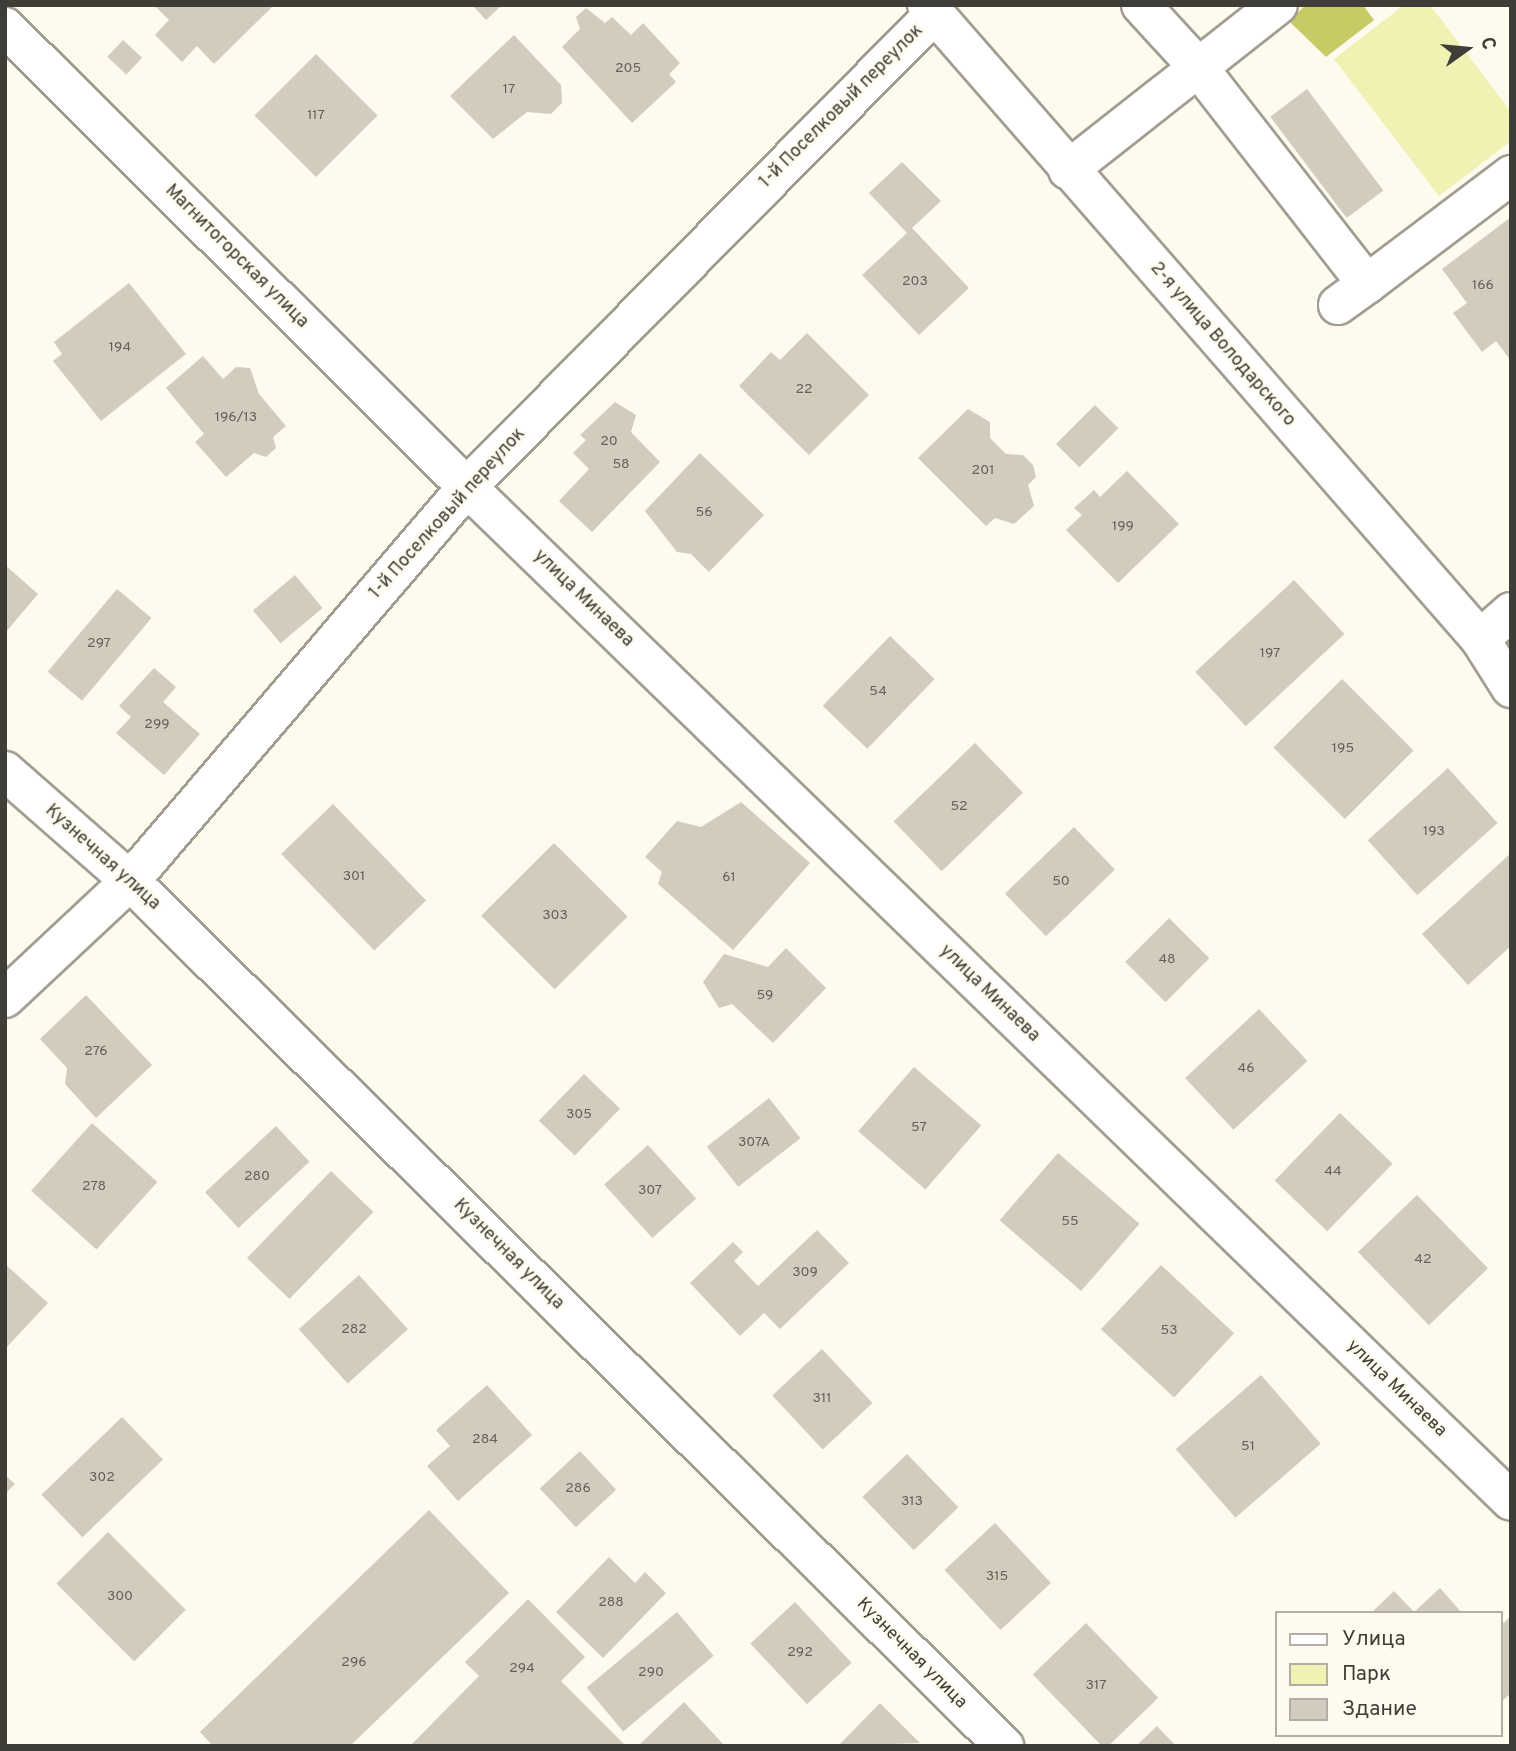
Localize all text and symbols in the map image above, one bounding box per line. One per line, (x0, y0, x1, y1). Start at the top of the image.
north arrow (1432, 14, 1502, 84)
street label: 1-й Поселковый переулок (756, 21, 928, 193)
text: С (1474, 35, 1500, 53)
house number: 205 (615, 61, 641, 77)
house number: 17 (503, 82, 515, 98)
house number: 117 (307, 108, 325, 124)
street label: Магнитогорская улица (160, 181, 312, 333)
street label: 2-я улица Володарского (1145, 258, 1299, 432)
house number: 203 (902, 274, 928, 290)
house number: 166 (1472, 278, 1494, 294)
house number: 194 (109, 340, 131, 356)
house number: 22 (795, 382, 813, 398)
house number: 196/13 (215, 410, 257, 426)
street label: 1-й Поселковый переулок (366, 424, 530, 604)
house number: 20 (600, 434, 618, 450)
house number: 58 (612, 457, 630, 473)
house number: 201 (972, 463, 994, 479)
house number: 56 (695, 505, 713, 521)
house number: 199 (1112, 519, 1134, 535)
street label: улица Минаева (528, 546, 638, 652)
house number: 297 (87, 636, 111, 652)
house number: 197 (1260, 646, 1280, 662)
house number: 54 (869, 684, 887, 700)
house number: 299 (144, 717, 170, 733)
house number: 195 (1332, 741, 1354, 757)
house number: 52 (950, 799, 968, 815)
street label: Кузнечная улица (40, 801, 164, 915)
house number: 193 (1423, 824, 1445, 840)
house number: 301 (343, 869, 365, 885)
house number: 61 (722, 870, 736, 886)
house number: 50 (1052, 874, 1070, 890)
house number: 303 (542, 908, 568, 924)
street label: улица Минаева (934, 941, 1044, 1047)
house number: 48 (1158, 952, 1176, 968)
house number: 59 (757, 988, 773, 1004)
house number: 276 (84, 1044, 108, 1060)
house number: 46 (1237, 1061, 1255, 1077)
house number: 305 (566, 1107, 592, 1123)
house number: 57 (911, 1120, 927, 1136)
house number: 307А (738, 1135, 770, 1151)
house number: 44 (1324, 1164, 1342, 1180)
house number: 280 (244, 1169, 270, 1185)
house number: 278 (82, 1179, 106, 1195)
house number: 307 (638, 1183, 662, 1199)
street label: Кузнечная улица (448, 1195, 568, 1315)
house number: 55 (1061, 1214, 1079, 1230)
house number: 42 (1414, 1252, 1432, 1268)
house number: 309 (792, 1265, 818, 1281)
house number: 282 (341, 1322, 367, 1338)
house number: 53 (1160, 1323, 1178, 1339)
street label: улица Минаева (1341, 1336, 1451, 1442)
house number: 311 (813, 1391, 831, 1407)
house number: 284 (472, 1432, 498, 1448)
house number: 51 (1241, 1439, 1255, 1455)
house number: 302 (89, 1470, 115, 1486)
house number: 286 (565, 1481, 591, 1497)
house number: 313 (901, 1494, 923, 1510)
house number: 315 (986, 1569, 1008, 1585)
house number: 300 (107, 1589, 133, 1605)
street label: Кузнечная улица (851, 1594, 971, 1714)
house number: 288 (598, 1595, 624, 1611)
legend (1274, 1611, 1502, 1737)
text: Улица (1342, 1626, 1406, 1653)
house number: 292 (787, 1645, 813, 1661)
house number: 296 (341, 1655, 367, 1671)
house number: 294 (509, 1661, 535, 1677)
text: Парк (1342, 1661, 1391, 1688)
house number: 290 (638, 1665, 664, 1681)
house number: 317 (1086, 1678, 1106, 1694)
text: Здание (1342, 1696, 1417, 1723)

